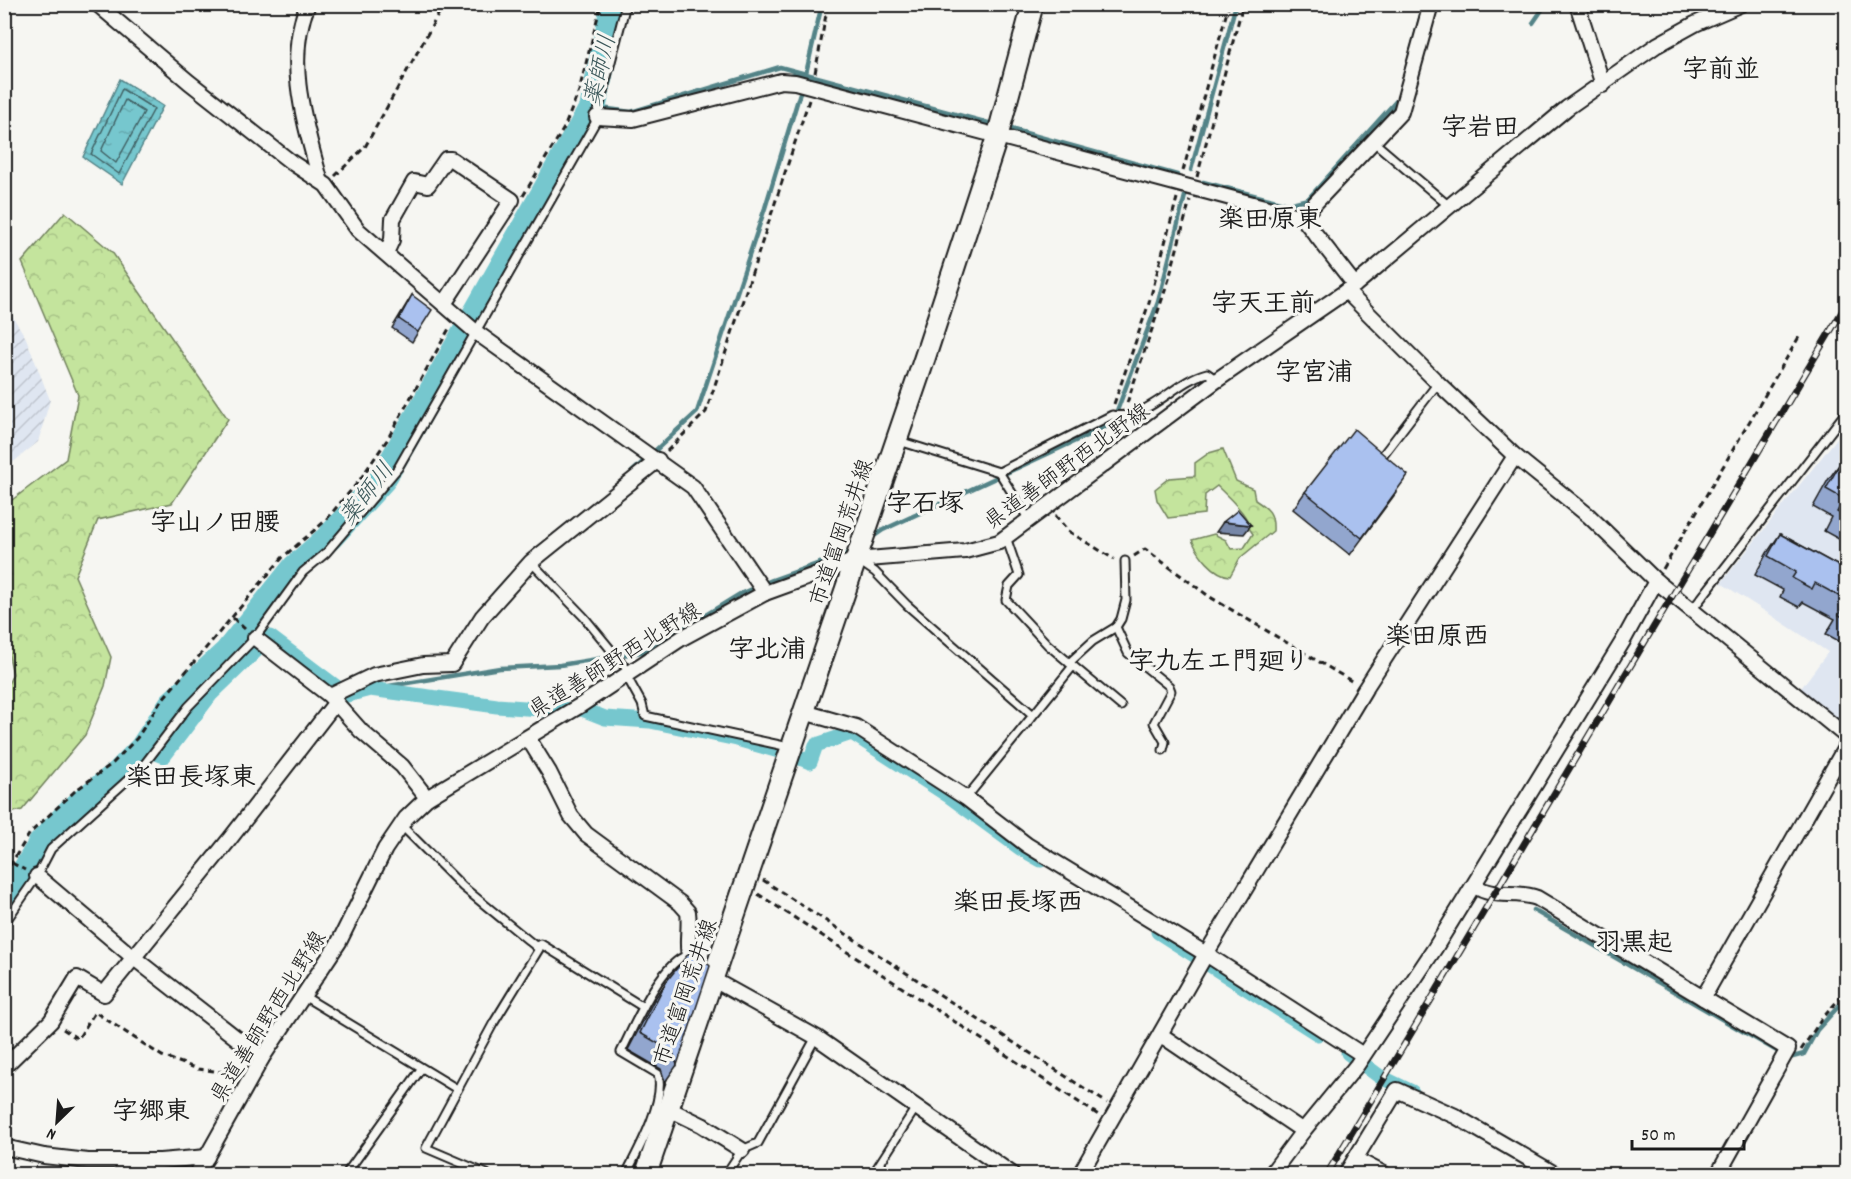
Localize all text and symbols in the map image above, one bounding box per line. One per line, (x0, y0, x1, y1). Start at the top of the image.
water label: 薬師川 (577, 32, 627, 110)
district label: 字前並 (1682, 53, 1760, 90)
district label: 字岩田 (1441, 111, 1519, 148)
district label: 楽田原東 (1218, 203, 1322, 240)
district label: 字天王前 (1211, 287, 1315, 324)
district label: 字宮浦 (1275, 356, 1353, 393)
street label: 県道善師野西北野線 (979, 397, 1157, 539)
street label: 市道富岡荒井線 (804, 455, 883, 611)
water label: 薬師川 (333, 456, 404, 534)
district label: 字石塚 (886, 487, 964, 524)
district label: 字山ノ田腰 (150, 506, 280, 543)
street label: 県道善師野西北野線 (524, 596, 708, 728)
district label: 楽田原西 (1385, 620, 1489, 657)
district label: 字北浦 (728, 633, 806, 670)
district label: 字九左エ門廻り (1128, 645, 1310, 682)
district label: 楽田長塚東 (126, 761, 256, 798)
district label: 楽田長塚西 (953, 886, 1083, 923)
street label: 市道富岡荒井線 (648, 915, 727, 1071)
street label: 県道善師野西北野線 (204, 926, 336, 1110)
district label: 羽黒起 (1595, 926, 1673, 963)
north arrow (27, 1092, 87, 1152)
district label: 字郷東 (112, 1095, 190, 1132)
scale bar (1632, 1113, 1744, 1151)
text: N (43, 1121, 60, 1145)
text: 50 m (1641, 1124, 1676, 1149)

